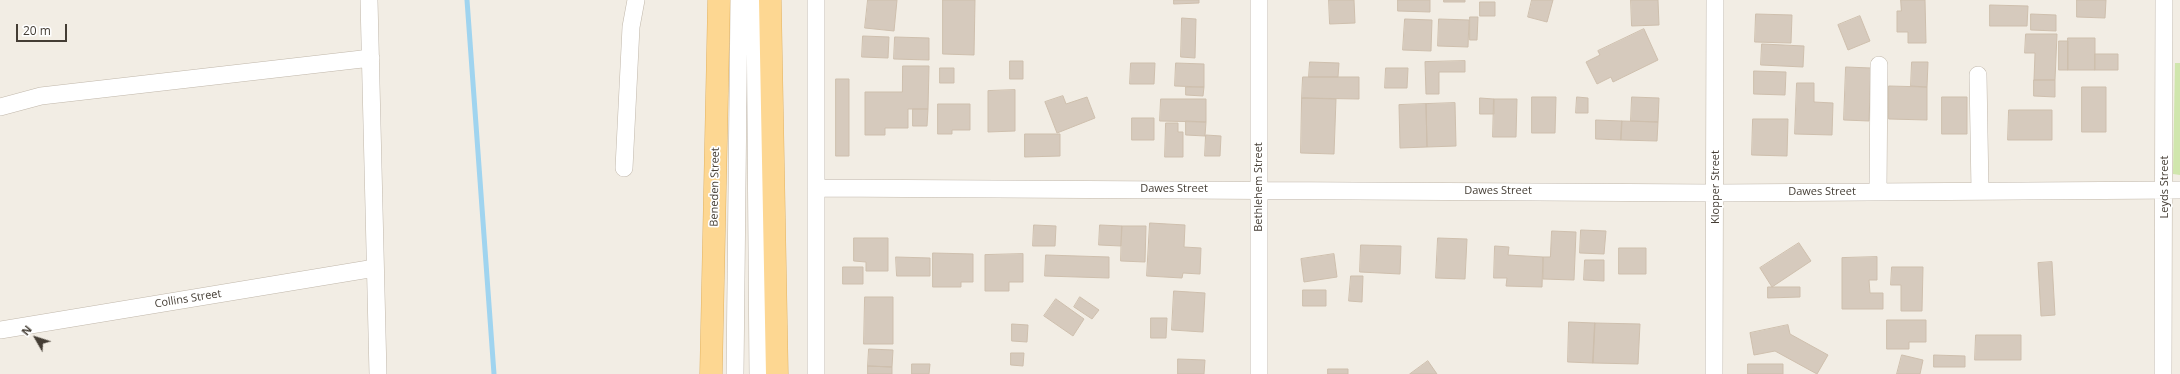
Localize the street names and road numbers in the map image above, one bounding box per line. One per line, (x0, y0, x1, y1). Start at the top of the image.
street label: Bethlehem Street (1252, 142, 1266, 232)
street label: Beneden Street (708, 147, 722, 227)
street label: Klopper Street (1709, 150, 1723, 224)
street label: Leyds Street (2158, 156, 2172, 218)
street label: Dawes Street (1140, 182, 1208, 196)
street label: Dawes Street (1464, 184, 1532, 198)
street label: Dawes Street (1788, 185, 1856, 199)
street label: Collins Street (154, 287, 222, 311)

